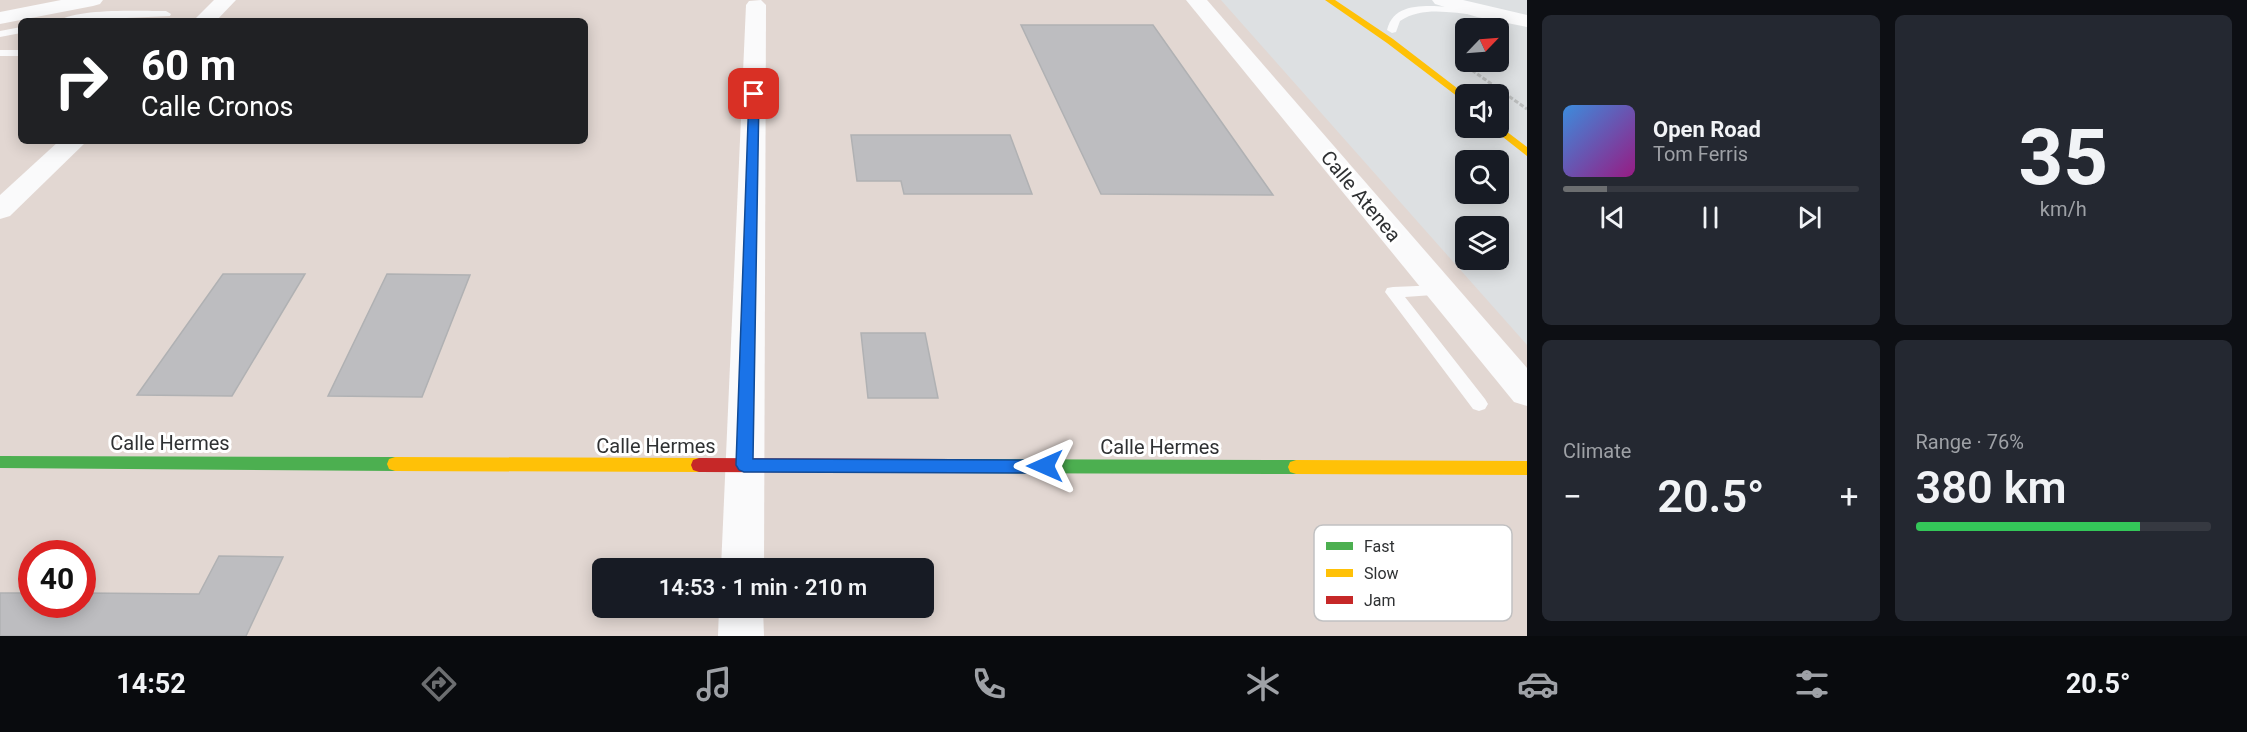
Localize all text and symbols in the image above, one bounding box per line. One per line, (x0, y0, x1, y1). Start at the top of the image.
north arrow (1455, 18, 1509, 72)
map controls (1455, 18, 1509, 270)
text: 60 m (141, 41, 236, 90)
icon: right (42, 42, 120, 120)
pin (728, 68, 779, 119)
icon: arrive (737, 77, 770, 110)
button: sound (1455, 84, 1509, 138)
text: Calle Cronos (141, 91, 294, 123)
text: 35 (2018, 112, 2108, 203)
text: Open Road (1653, 117, 1761, 142)
text: Tom Ferris (1653, 142, 1748, 166)
street label: Calle Atenea (1316, 145, 1406, 247)
button: search (1455, 150, 1509, 204)
text: km/h (2040, 197, 2087, 221)
icon: previous (1596, 201, 1629, 234)
icon: pause (1694, 201, 1727, 234)
icon: next (1793, 201, 1826, 234)
button: layers (1455, 216, 1509, 270)
text: Range · 76% (1916, 430, 2024, 454)
street label: Calle Hermes (110, 431, 230, 455)
street label: Calle Hermes (596, 434, 716, 458)
position arrow (1013, 434, 1077, 498)
street label: Calle Hermes (1100, 435, 1220, 459)
text: Climate (1563, 439, 1631, 463)
text: 380 km (1916, 461, 2067, 514)
text: 20.5° (1657, 470, 1764, 523)
text: − (1563, 477, 1582, 516)
text: + (1840, 477, 1859, 516)
legend (1314, 525, 1512, 621)
text: Fast (1364, 537, 1395, 556)
speed limit sign: 40 (18, 540, 96, 618)
text: Slow (1364, 564, 1399, 583)
text: 14:53 · 1 min · 210 m (659, 575, 867, 600)
text: Jam (1364, 591, 1396, 610)
icon: directions (418, 663, 460, 705)
icon: music (693, 663, 735, 705)
icon: phone (968, 663, 1010, 705)
icon: climate (1242, 663, 1284, 705)
icon: car (1517, 663, 1559, 705)
icon: filters (1791, 663, 1833, 705)
text: 14:52 (116, 668, 186, 700)
text: 20.5° (2066, 668, 2131, 700)

